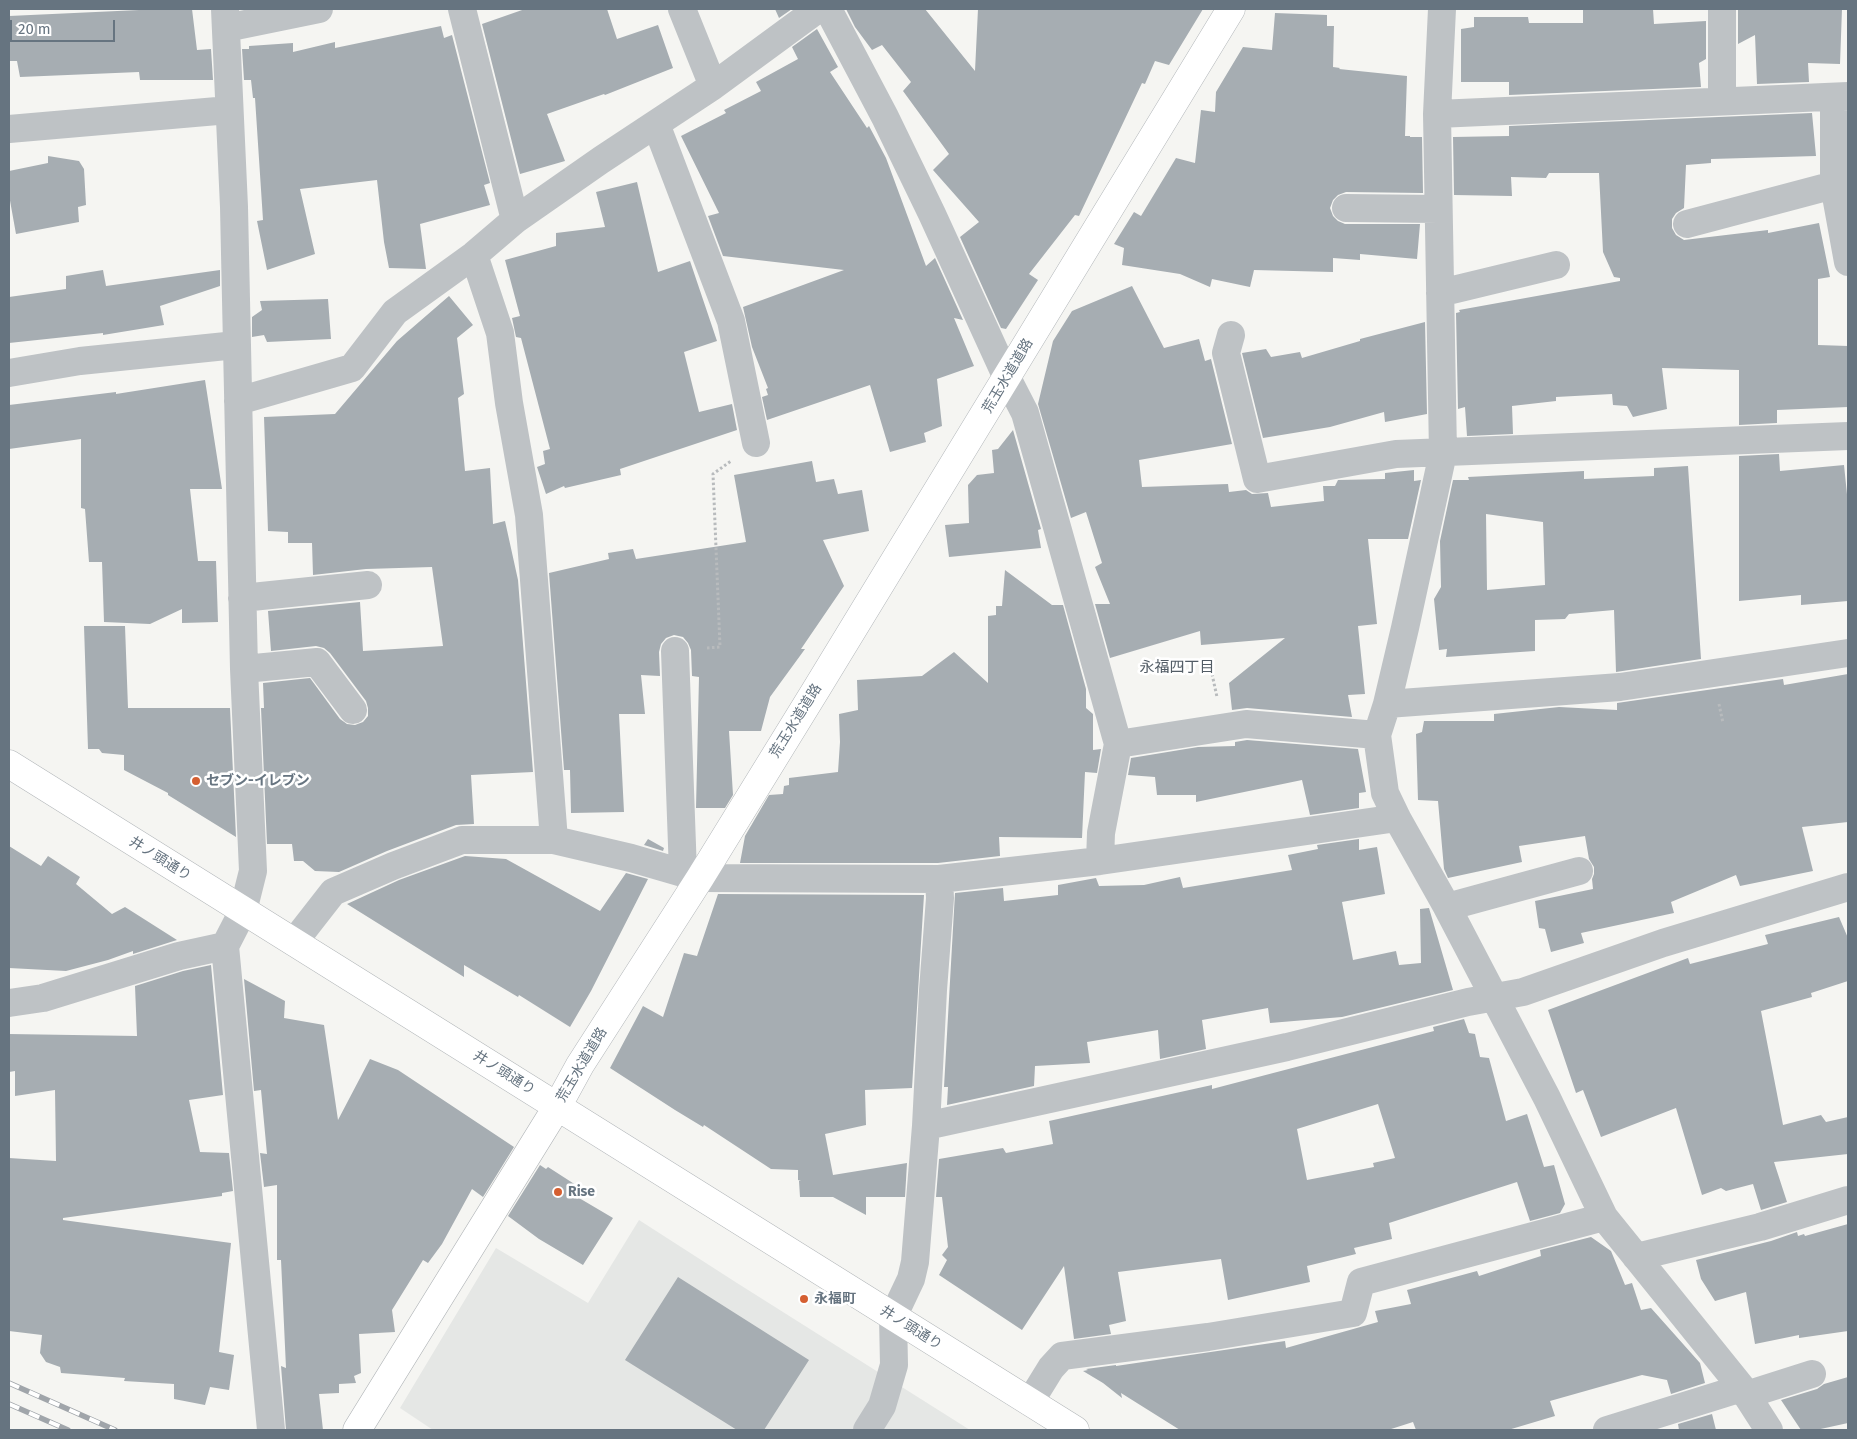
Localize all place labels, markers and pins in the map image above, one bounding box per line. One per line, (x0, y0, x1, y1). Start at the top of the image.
place label: セブン-イレブン (206, 773, 310, 789)
marker: セブン-イレブン (190, 775, 202, 787)
place label: Rise (568, 1184, 595, 1200)
marker: Rise (552, 1186, 564, 1198)
place label: 永福町 (814, 1291, 856, 1307)
marker: 永福町 (798, 1293, 810, 1305)

